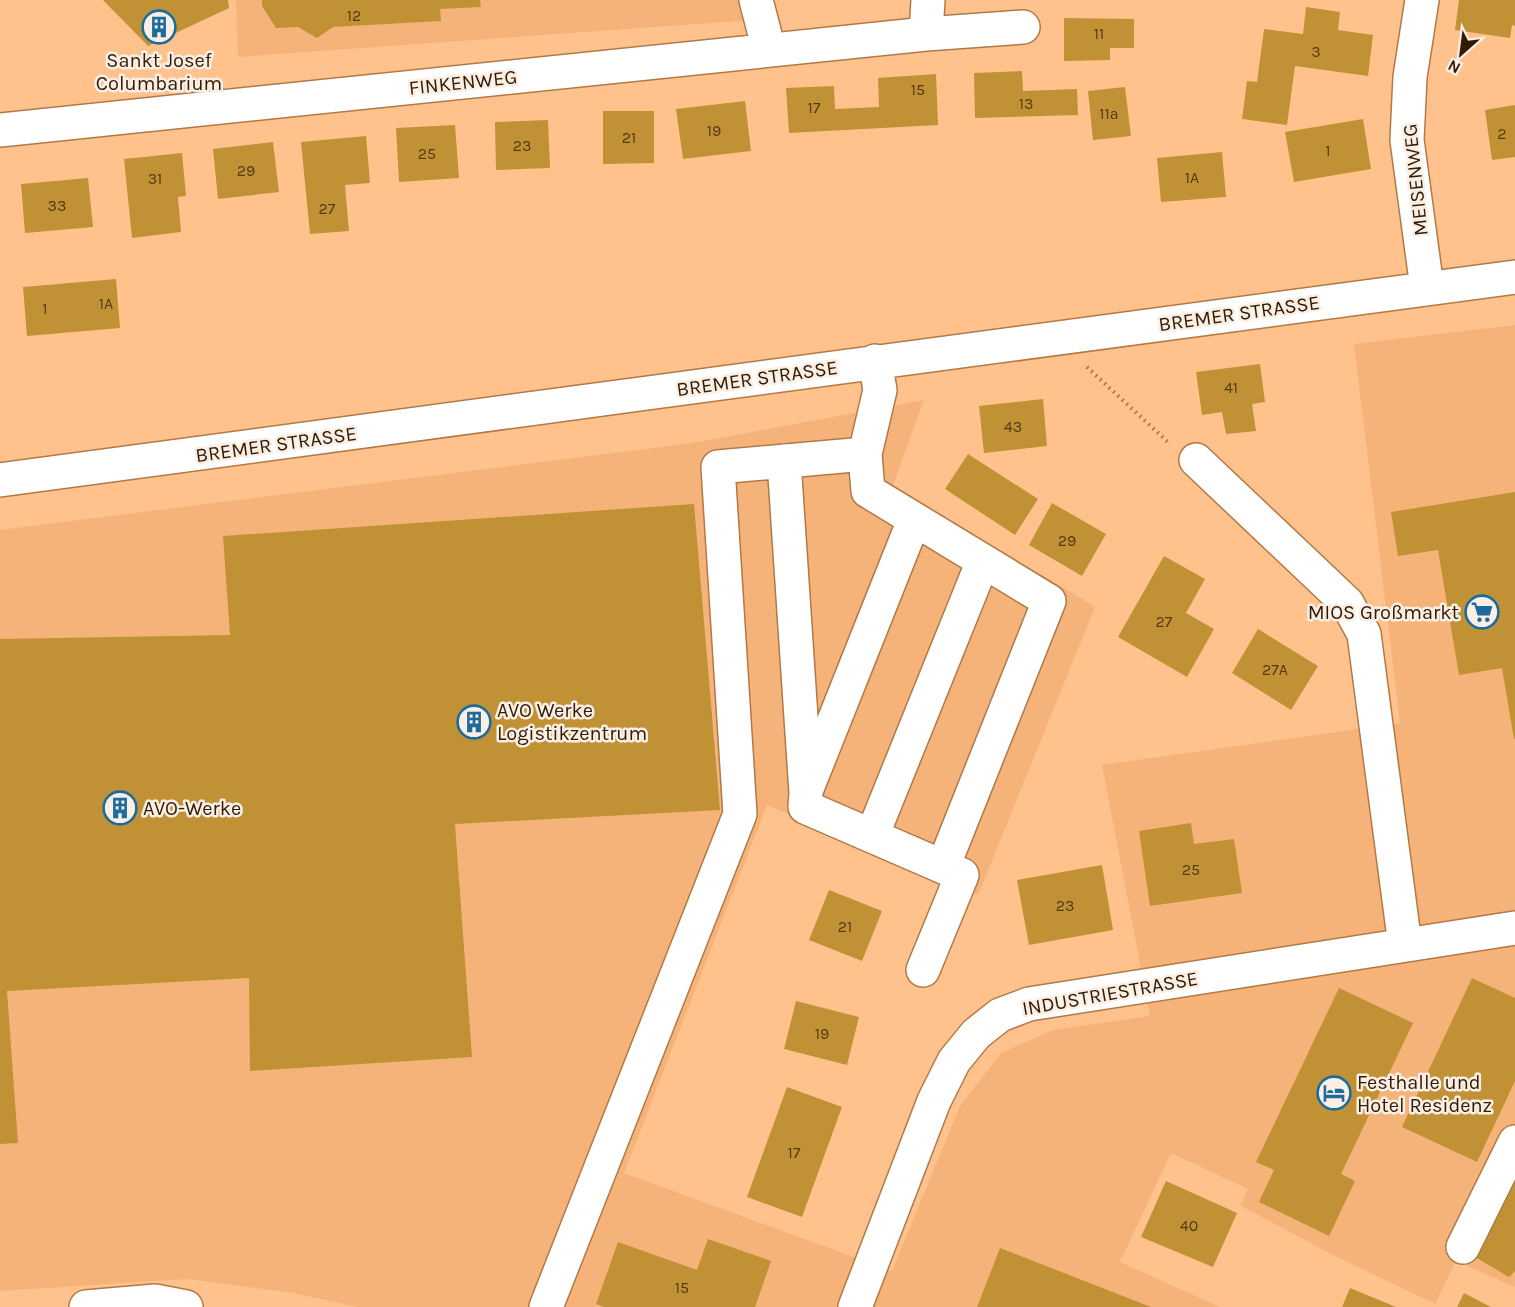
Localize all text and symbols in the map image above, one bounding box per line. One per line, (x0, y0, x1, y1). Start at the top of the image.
house number: 12 (347, 6, 361, 25)
building icon: Sankt Josef Columbarium (141, 9, 177, 45)
house number: 11 (1094, 24, 1104, 43)
north arrow (1431, 24, 1491, 84)
house number: 3 (1311, 42, 1321, 61)
place label: Sankt Josef Columbarium (96, 49, 222, 95)
text: N (1445, 56, 1464, 78)
street label: FINKENWEG (408, 65, 518, 100)
house number: 15 (911, 80, 925, 99)
house number: 13 (1019, 94, 1033, 113)
house number: 17 (808, 98, 821, 117)
house number: 11a (1099, 104, 1119, 123)
house number: 19 (707, 121, 721, 140)
street label: MEISENWEG (1398, 123, 1433, 237)
house number: 2 (1497, 124, 1507, 143)
house number: 21 (622, 128, 636, 147)
house number: 23 (513, 136, 531, 155)
house number: 1 (1325, 141, 1331, 160)
house number: 25 (418, 144, 436, 163)
house number: 29 (237, 161, 255, 180)
house number: 1A (1185, 168, 1199, 187)
house number: 31 (148, 169, 162, 188)
house number: 33 (48, 196, 66, 215)
house number: 27 (319, 199, 336, 218)
street label: BREMER STRASSE (1157, 291, 1321, 336)
house number: 1A (99, 294, 113, 313)
house number: 1 (42, 299, 48, 318)
street label: BREMER STRASSE (675, 356, 839, 401)
house number: 41 (1224, 378, 1238, 397)
house number: 43 (1004, 417, 1022, 436)
street label: BREMER STRASSE (194, 422, 358, 467)
house number: 29 (1058, 531, 1076, 550)
supermarket icon: MIOS Großmarkt (1464, 594, 1500, 630)
place label: MIOS Großmarkt (1308, 601, 1459, 624)
house number: 27 (1156, 612, 1173, 631)
house number: 27A (1262, 660, 1288, 679)
place label: AVO Werke Logistikzentrum (497, 699, 647, 745)
building icon: AVO Werke Logistikzentrum (456, 704, 492, 740)
building icon: AVO-Werke (102, 790, 138, 826)
place label: AVO-Werke (143, 797, 241, 820)
house number: 25 (1182, 860, 1200, 879)
house number: 23 (1056, 896, 1074, 915)
house number: 21 (838, 917, 852, 936)
street label: INDUSTRIESTRASSE (1020, 967, 1200, 1020)
house number: 19 (815, 1024, 829, 1043)
place label: Festhalle und Hotel Residenz (1357, 1071, 1492, 1117)
hotel icon: Festhalle und Hotel Residenz (1316, 1075, 1352, 1111)
house number: 17 (788, 1143, 801, 1162)
house number: 40 (1180, 1216, 1198, 1235)
house number: 15 (675, 1278, 689, 1297)

